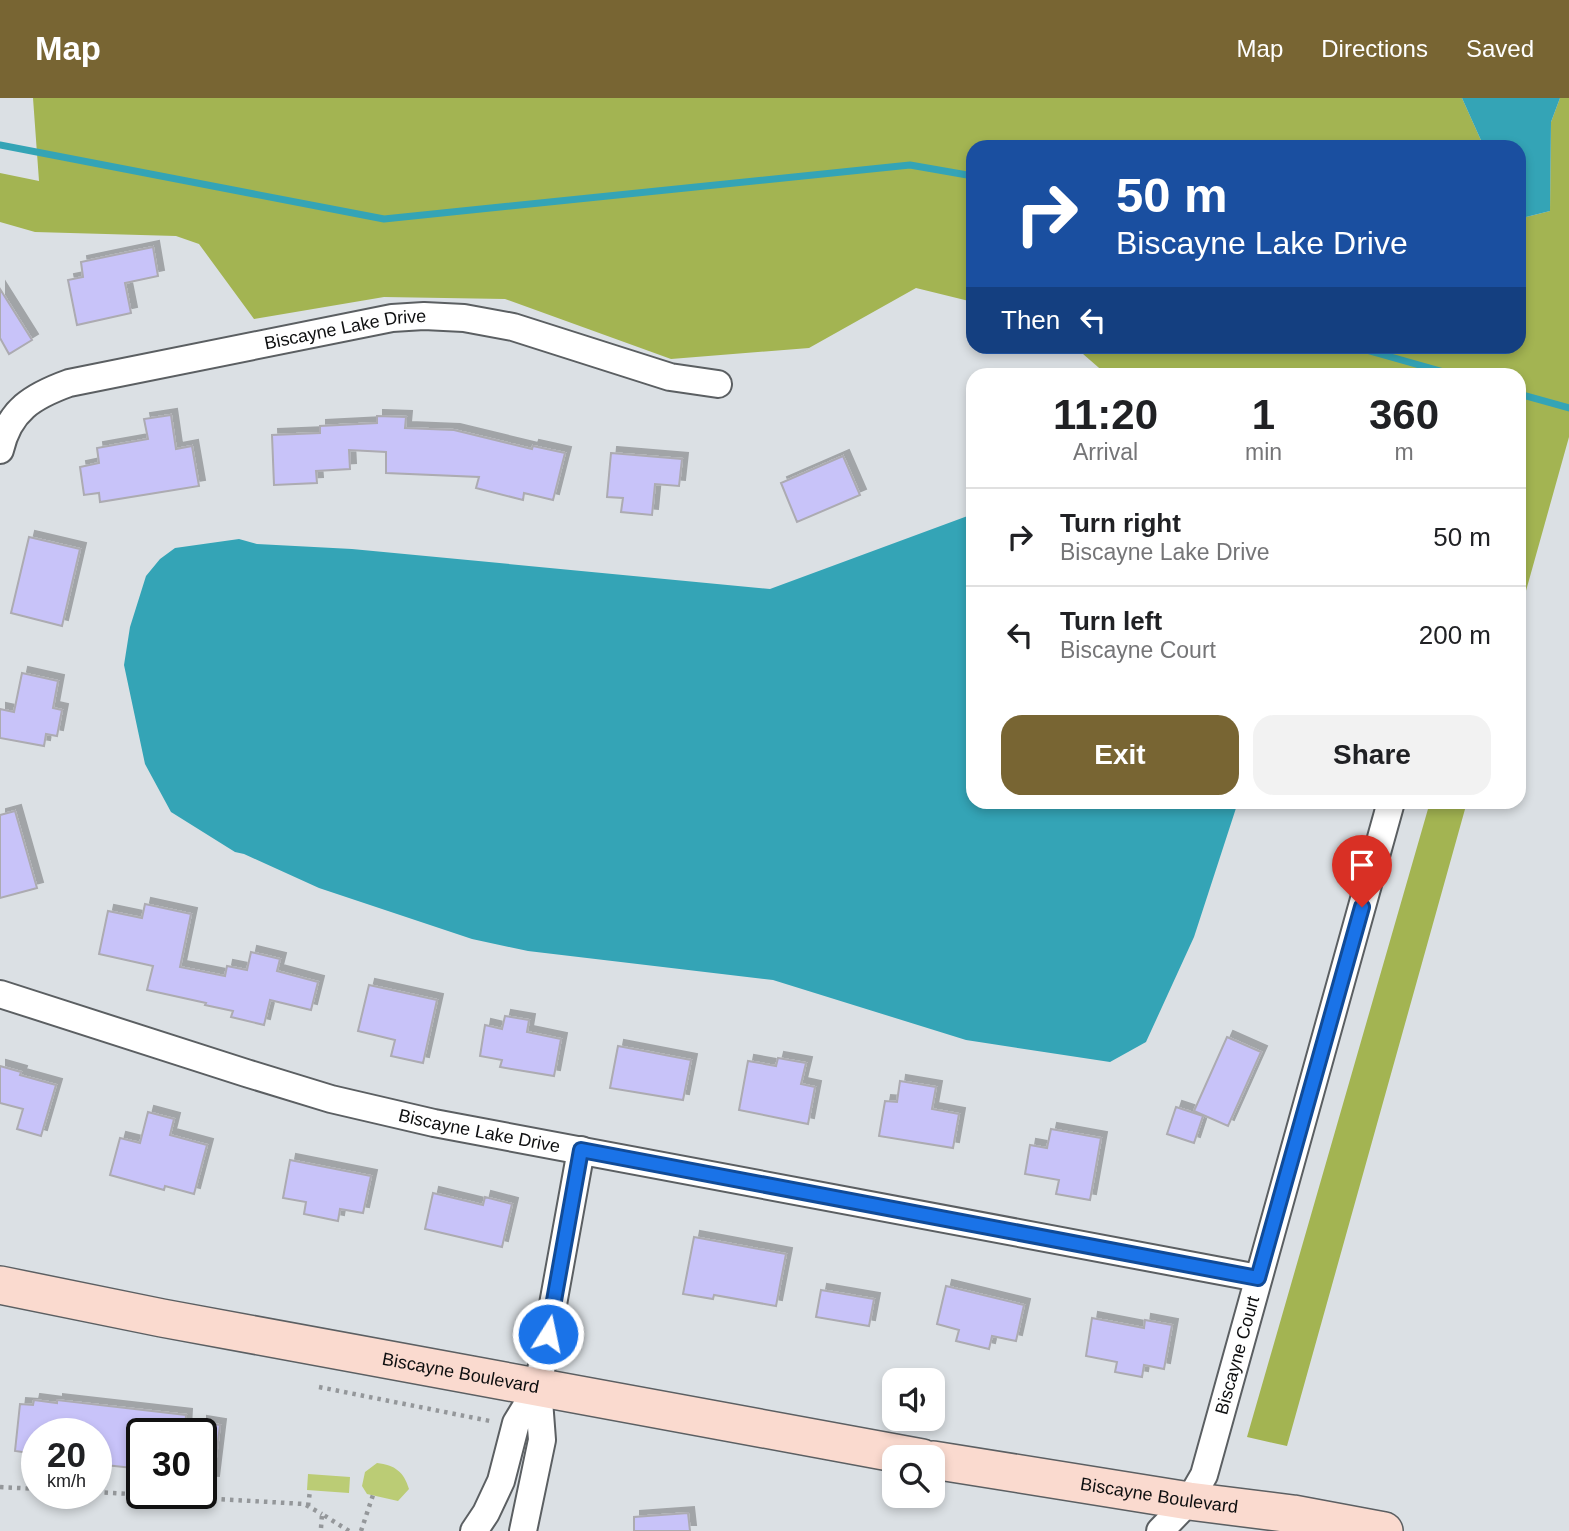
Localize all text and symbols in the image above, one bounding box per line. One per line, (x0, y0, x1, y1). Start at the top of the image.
text: Map (35, 30, 101, 67)
text: Map (1237, 35, 1283, 62)
text: Directions (1321, 35, 1428, 62)
text: Saved (1466, 35, 1534, 62)
icon: right (1001, 168, 1092, 259)
text: 50 m (1116, 168, 1228, 222)
text: Biscayne Lake Drive (1116, 225, 1408, 261)
icon: left (1074, 301, 1112, 339)
text: Then (1001, 305, 1060, 335)
street label: Biscayne Lake Drive (263, 306, 427, 353)
text: 11:20 (1053, 391, 1158, 438)
text: 1 (1252, 391, 1275, 438)
text: 360 (1369, 391, 1439, 438)
text: Arrival (1073, 439, 1138, 465)
text: min (1245, 439, 1282, 465)
text: m (1394, 439, 1414, 465)
text: Turn right (1060, 508, 1181, 538)
icon: right (1001, 518, 1039, 556)
text: 50 m (1433, 522, 1491, 552)
text: Biscayne Lake Drive (1060, 539, 1270, 565)
text: Turn left (1060, 606, 1162, 636)
icon: left (1001, 616, 1039, 654)
text: 200 m (1419, 620, 1491, 650)
text: Biscayne Court (1060, 637, 1216, 663)
button: Exit (1001, 715, 1239, 795)
button: Share (1253, 715, 1491, 795)
pin (1332, 835, 1392, 907)
icon: arrive (1343, 846, 1381, 884)
street label: Biscayne Lake Drive (397, 1105, 562, 1157)
street label: Biscayne Court (1211, 1294, 1263, 1417)
position arrow (511, 1297, 585, 1371)
street label: Biscayne Boulevard (381, 1349, 541, 1397)
map controls (882, 1368, 945, 1508)
button: sound (882, 1368, 945, 1431)
speed limit sign: 30 (126, 1418, 217, 1509)
text: 20 (47, 1435, 86, 1474)
button: search (882, 1445, 945, 1508)
text: km/h (47, 1471, 86, 1491)
street label: Biscayne Boulevard (1079, 1474, 1239, 1517)

